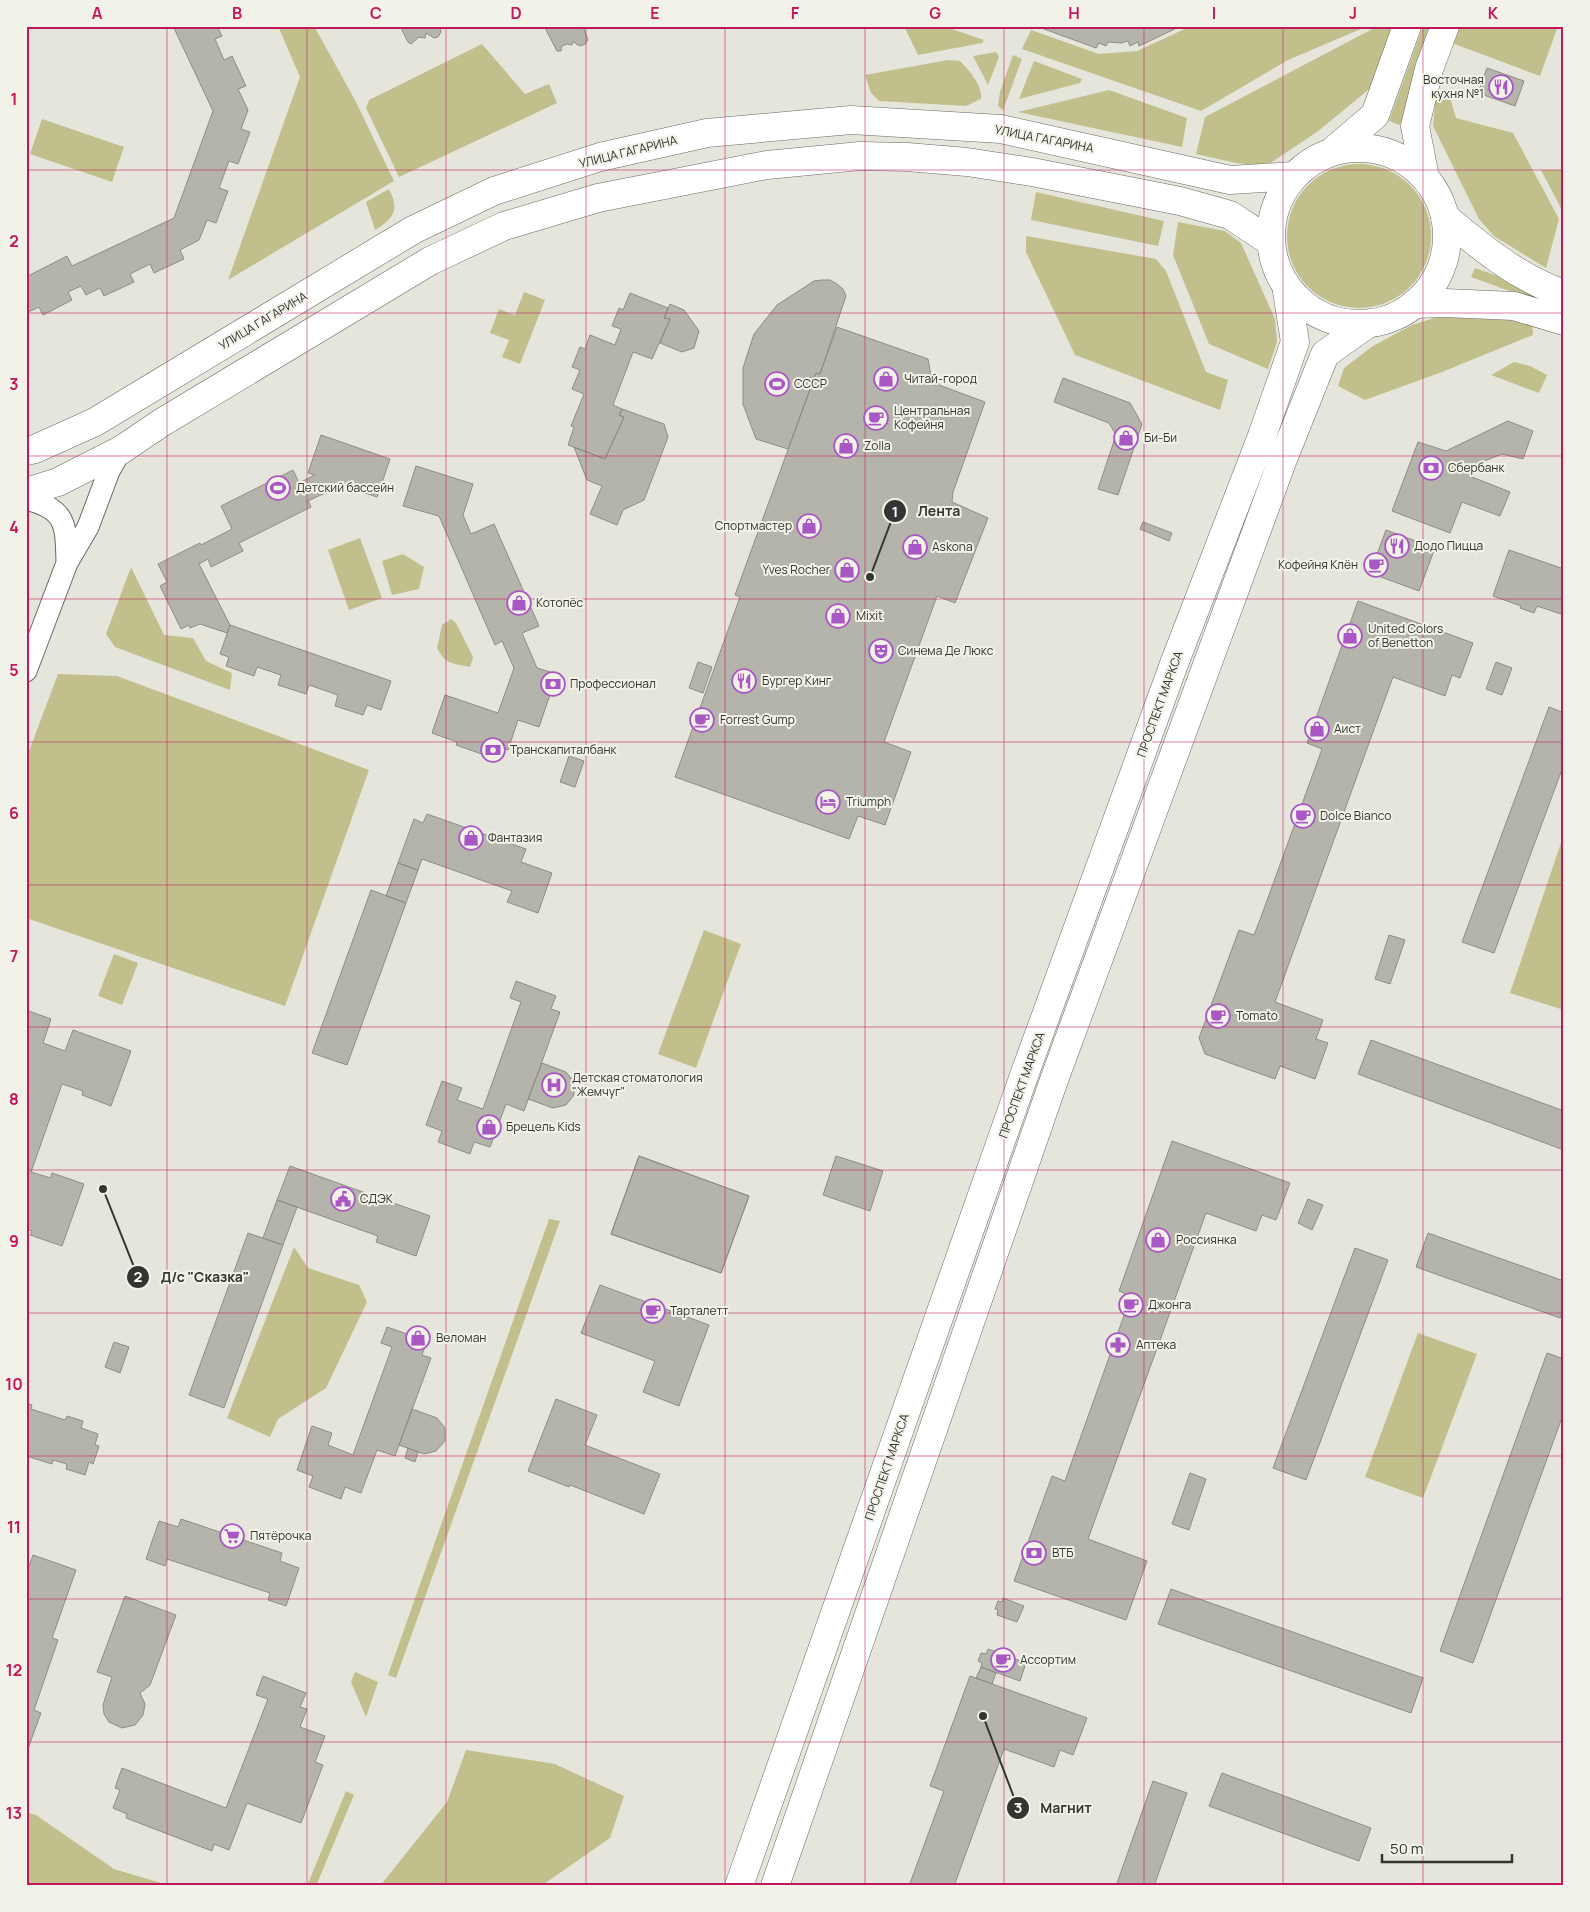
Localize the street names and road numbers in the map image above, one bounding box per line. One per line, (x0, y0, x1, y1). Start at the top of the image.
street label: УЛИЦА ГАГАРИНА (993, 121, 1095, 157)
street label: УЛИЦА ГАГАРИНА (577, 131, 679, 172)
street label: УЛИЦА ГАГАРИНА (215, 287, 311, 354)
street label: ПРОСПЕКТ МАРКСА (1132, 648, 1187, 759)
street label: ПРОСПЕКТ МАРКСА (994, 1029, 1049, 1140)
street label: ПРОСПЕКТ МАРКСА (860, 1411, 913, 1523)

